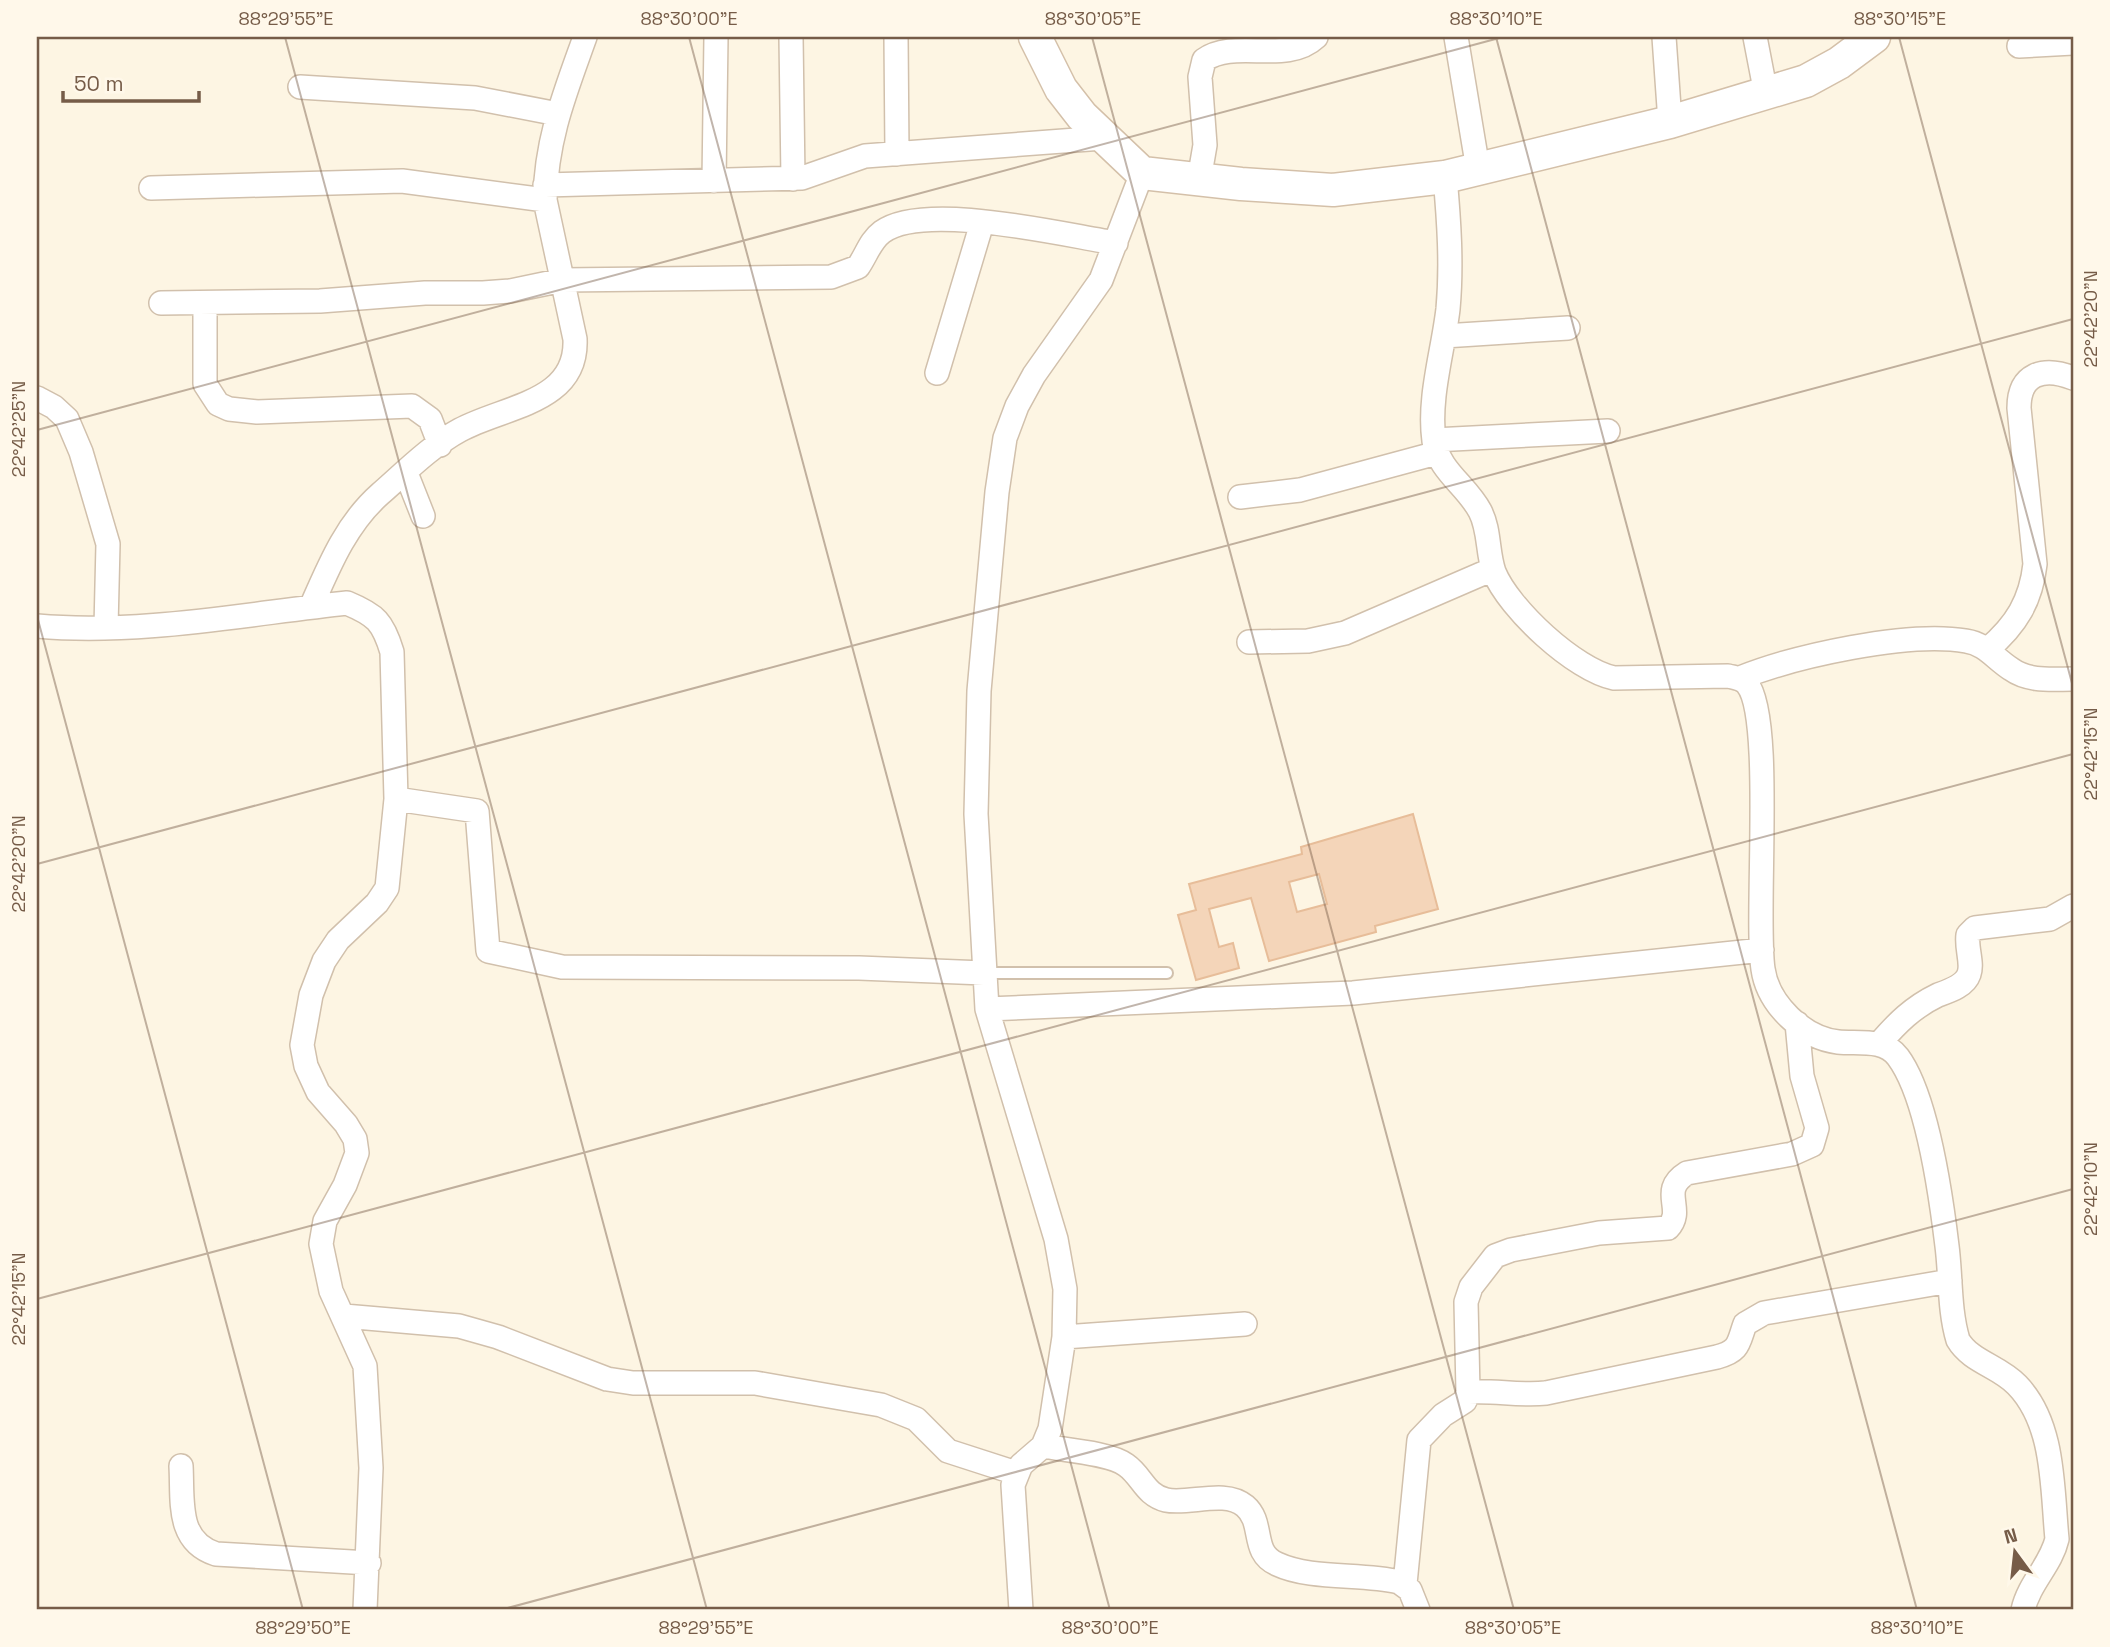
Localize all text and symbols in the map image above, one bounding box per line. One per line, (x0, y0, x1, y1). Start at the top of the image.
text: 88°29'55"E (239, 7, 333, 30)
text: 88°30'00"E (640, 7, 738, 30)
text: 88°30'05"E (1045, 7, 1141, 30)
text: 88°30'10"E (1449, 7, 1543, 30)
text: 88°30'15"E (1854, 7, 1946, 30)
scale bar (63, 60, 200, 104)
text: 50 m (74, 70, 124, 97)
text: 22°42'20"N (2079, 270, 2102, 368)
text: 22°42'25"N (7, 381, 30, 477)
text: 22°42'15"N (2079, 707, 2102, 801)
text: 22°42'20"N (7, 815, 30, 913)
text: 22°42'10"N (2079, 1142, 2102, 1236)
text: 22°42'15"N (7, 1252, 30, 1346)
north arrow (1980, 1518, 2050, 1588)
text: N (2001, 1522, 2020, 1550)
text: 88°29'50"E (255, 1616, 351, 1639)
text: 88°29'55"E (659, 1616, 753, 1639)
text: 88°30'00"E (1061, 1616, 1159, 1639)
text: 88°30'05"E (1465, 1616, 1561, 1639)
text: 88°30'10"E (1870, 1616, 1964, 1639)

